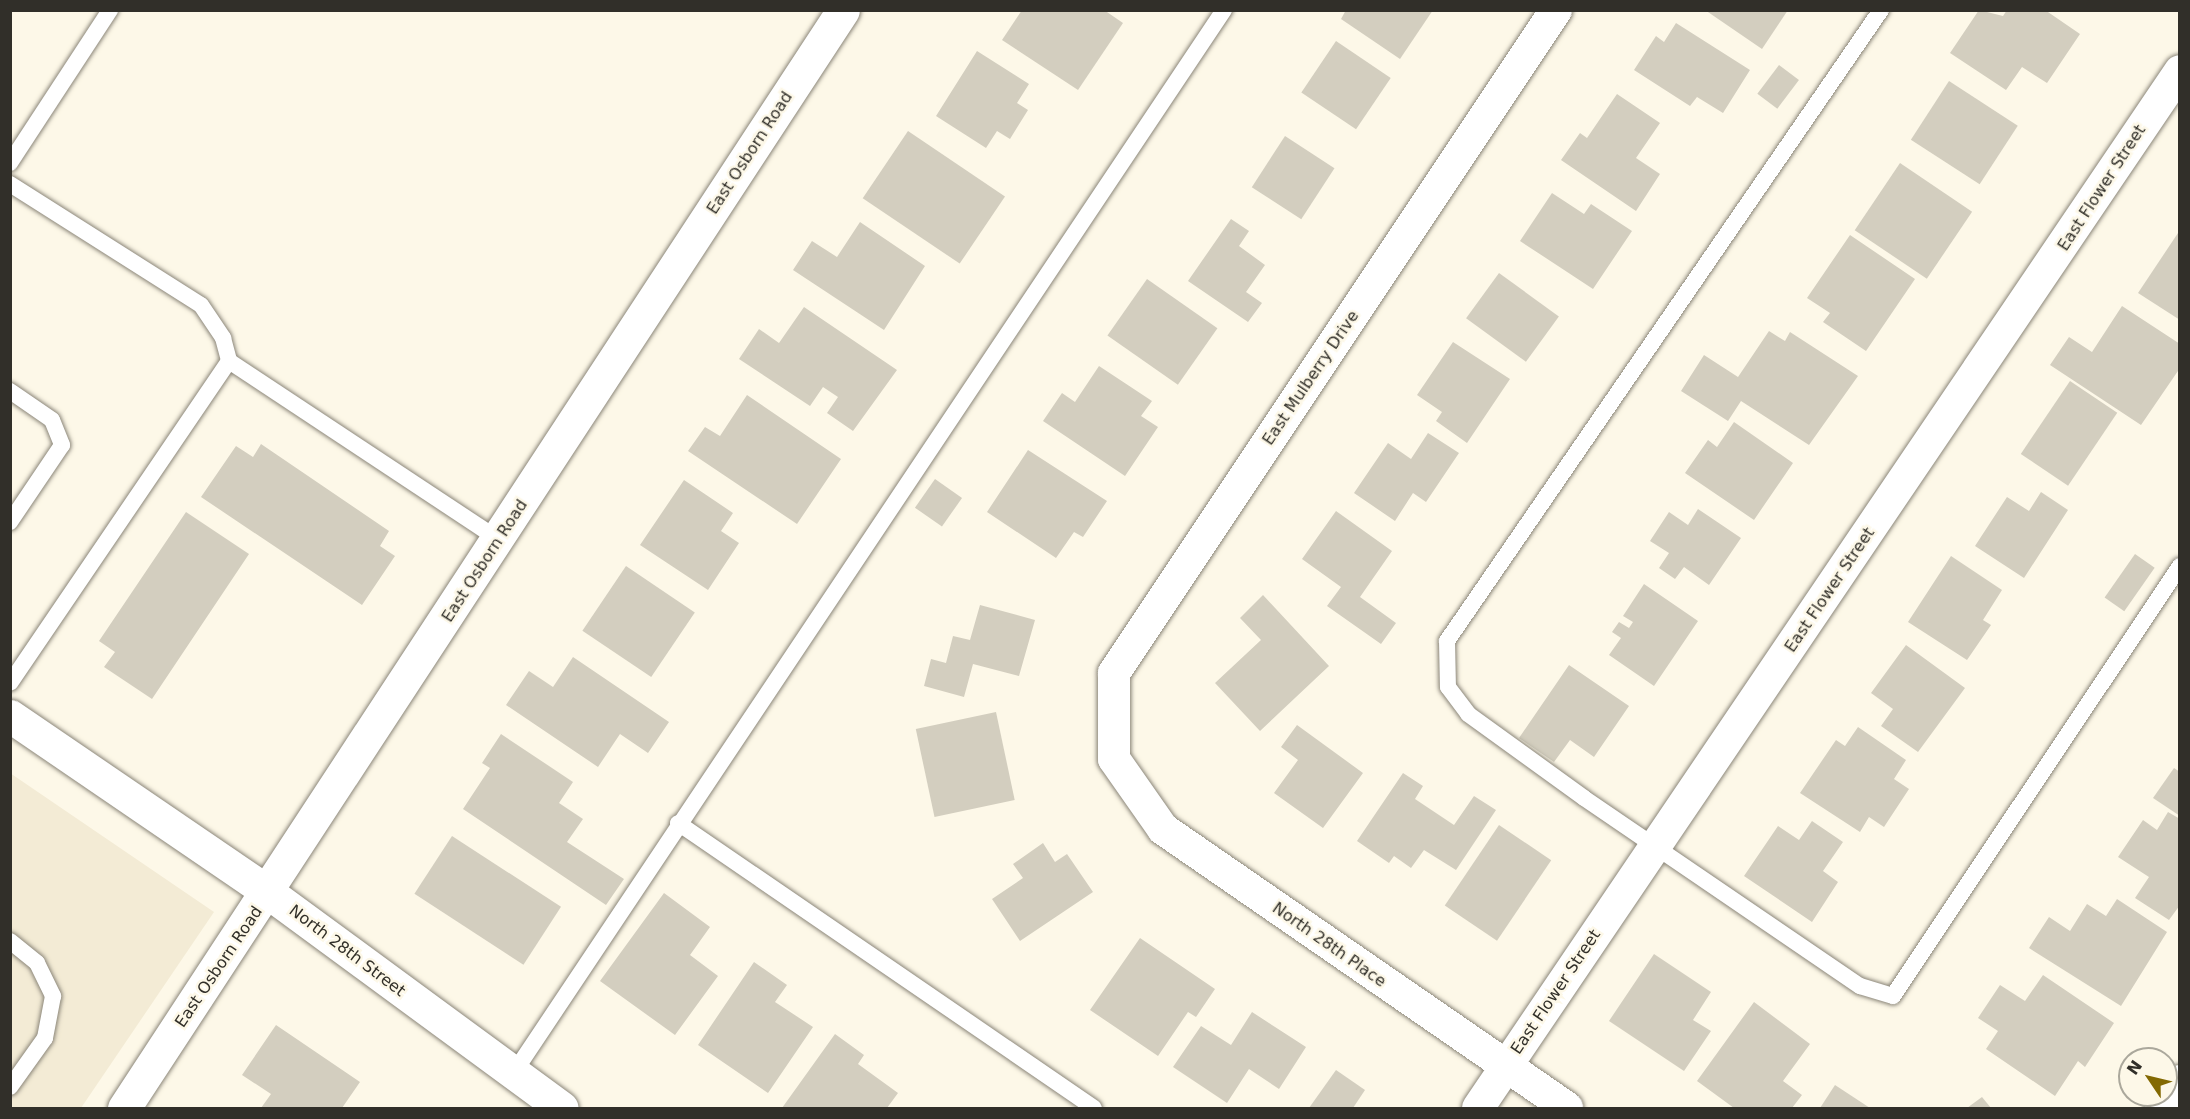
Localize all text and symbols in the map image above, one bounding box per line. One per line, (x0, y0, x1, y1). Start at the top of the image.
street label: East Osborn Road (703, 88, 797, 218)
street label: East Flower Street (2054, 121, 2150, 255)
street label: East Mulberry Drive (1259, 307, 1363, 449)
street label: East Osborn Road (438, 496, 532, 626)
street label: East Flower Street (1781, 524, 1879, 656)
street label: North 28th Place (1269, 899, 1389, 991)
street label: North 28th Street (285, 901, 409, 1001)
street label: East Osborn Road (171, 903, 267, 1031)
street label: East Flower Street (1507, 926, 1605, 1058)
north arrow (2118, 1047, 2178, 1107)
text: N (2123, 1057, 2146, 1078)

